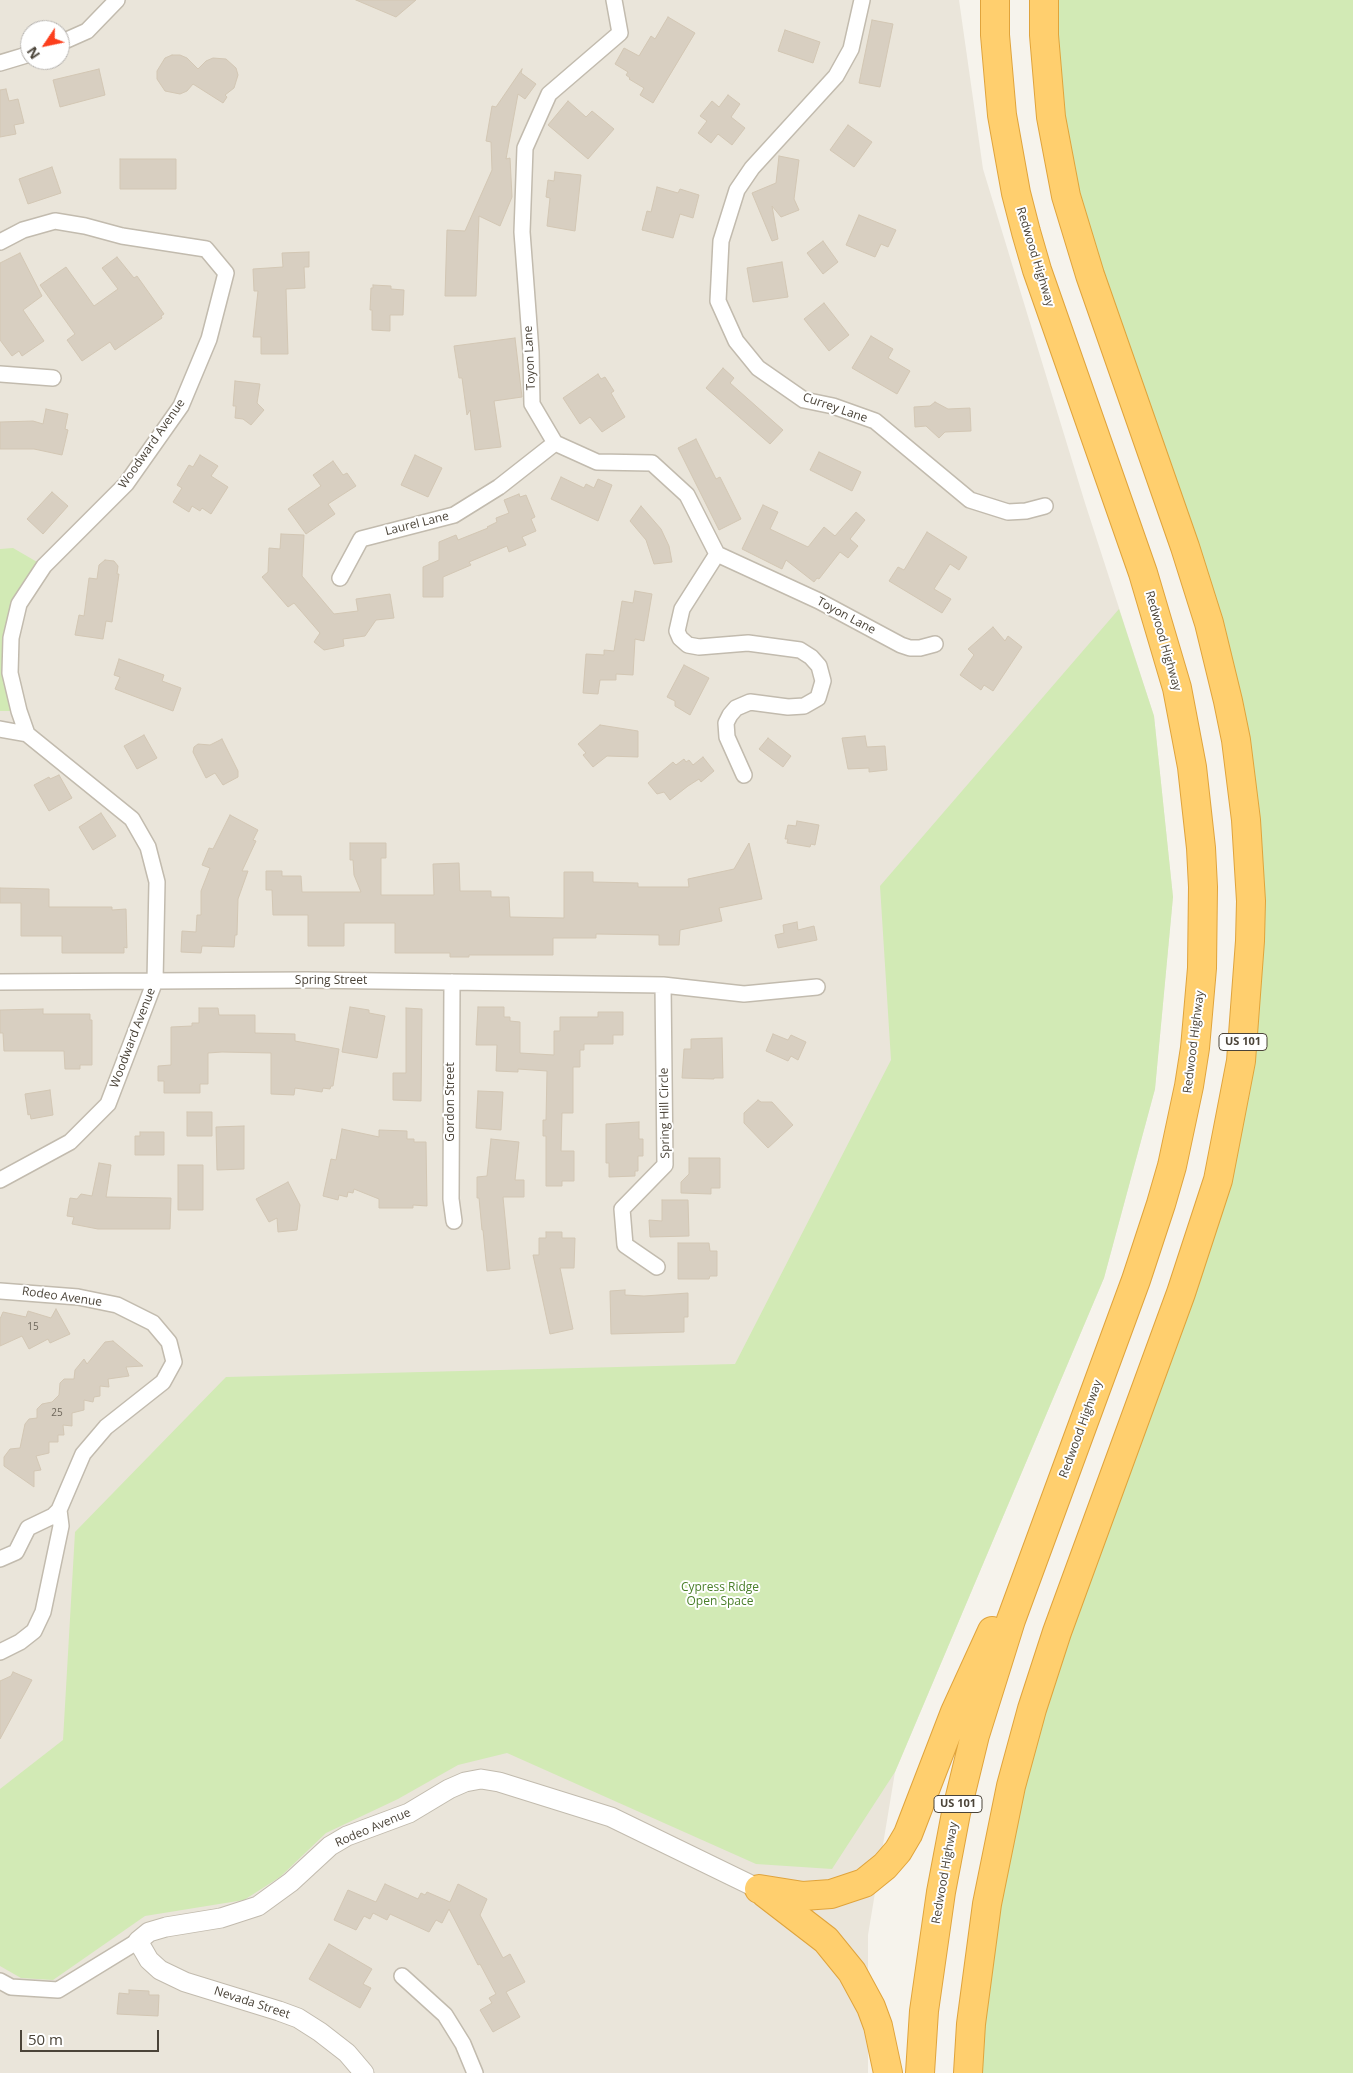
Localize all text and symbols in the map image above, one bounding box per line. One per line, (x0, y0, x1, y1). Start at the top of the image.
north arrow (20, 20, 70, 70)
text: N (22, 43, 44, 63)
street label: Redwood Highway (1013, 205, 1057, 309)
street label: Toyon Lane (521, 325, 539, 391)
street label: Currey Lane (801, 390, 869, 426)
street label: Woodward Avenue (116, 396, 188, 492)
street label: Laurel Lane (384, 509, 450, 539)
street label: Redwood Highway (1142, 589, 1184, 693)
street label: Toyon Lane (814, 594, 878, 638)
street label: Spring Street (295, 974, 367, 988)
street label: Woodward Avenue (107, 986, 159, 1090)
street label: Redwood Highway (1181, 990, 1207, 1094)
road number: US 101 (1219, 1034, 1267, 1050)
street label: Gordon Street (444, 1062, 458, 1142)
street label: Spring Hill Circle (657, 1067, 673, 1159)
street label: Rodeo Avenue (21, 1284, 103, 1310)
house number: 15 (27, 1321, 39, 1333)
street label: Redwood Highway (1057, 1378, 1105, 1480)
house number: 25 (51, 1407, 63, 1419)
park label: Cypress Ridge Open Space (681, 1581, 759, 1609)
road number: US 101 (934, 1796, 982, 1812)
street label: Rodeo Avenue (333, 1806, 413, 1850)
street label: Redwood Highway (929, 1821, 961, 1925)
street label: Nevada Street (212, 1984, 292, 2022)
scale bar (22, 2020, 161, 2052)
text: 50 m (28, 2029, 63, 2049)

